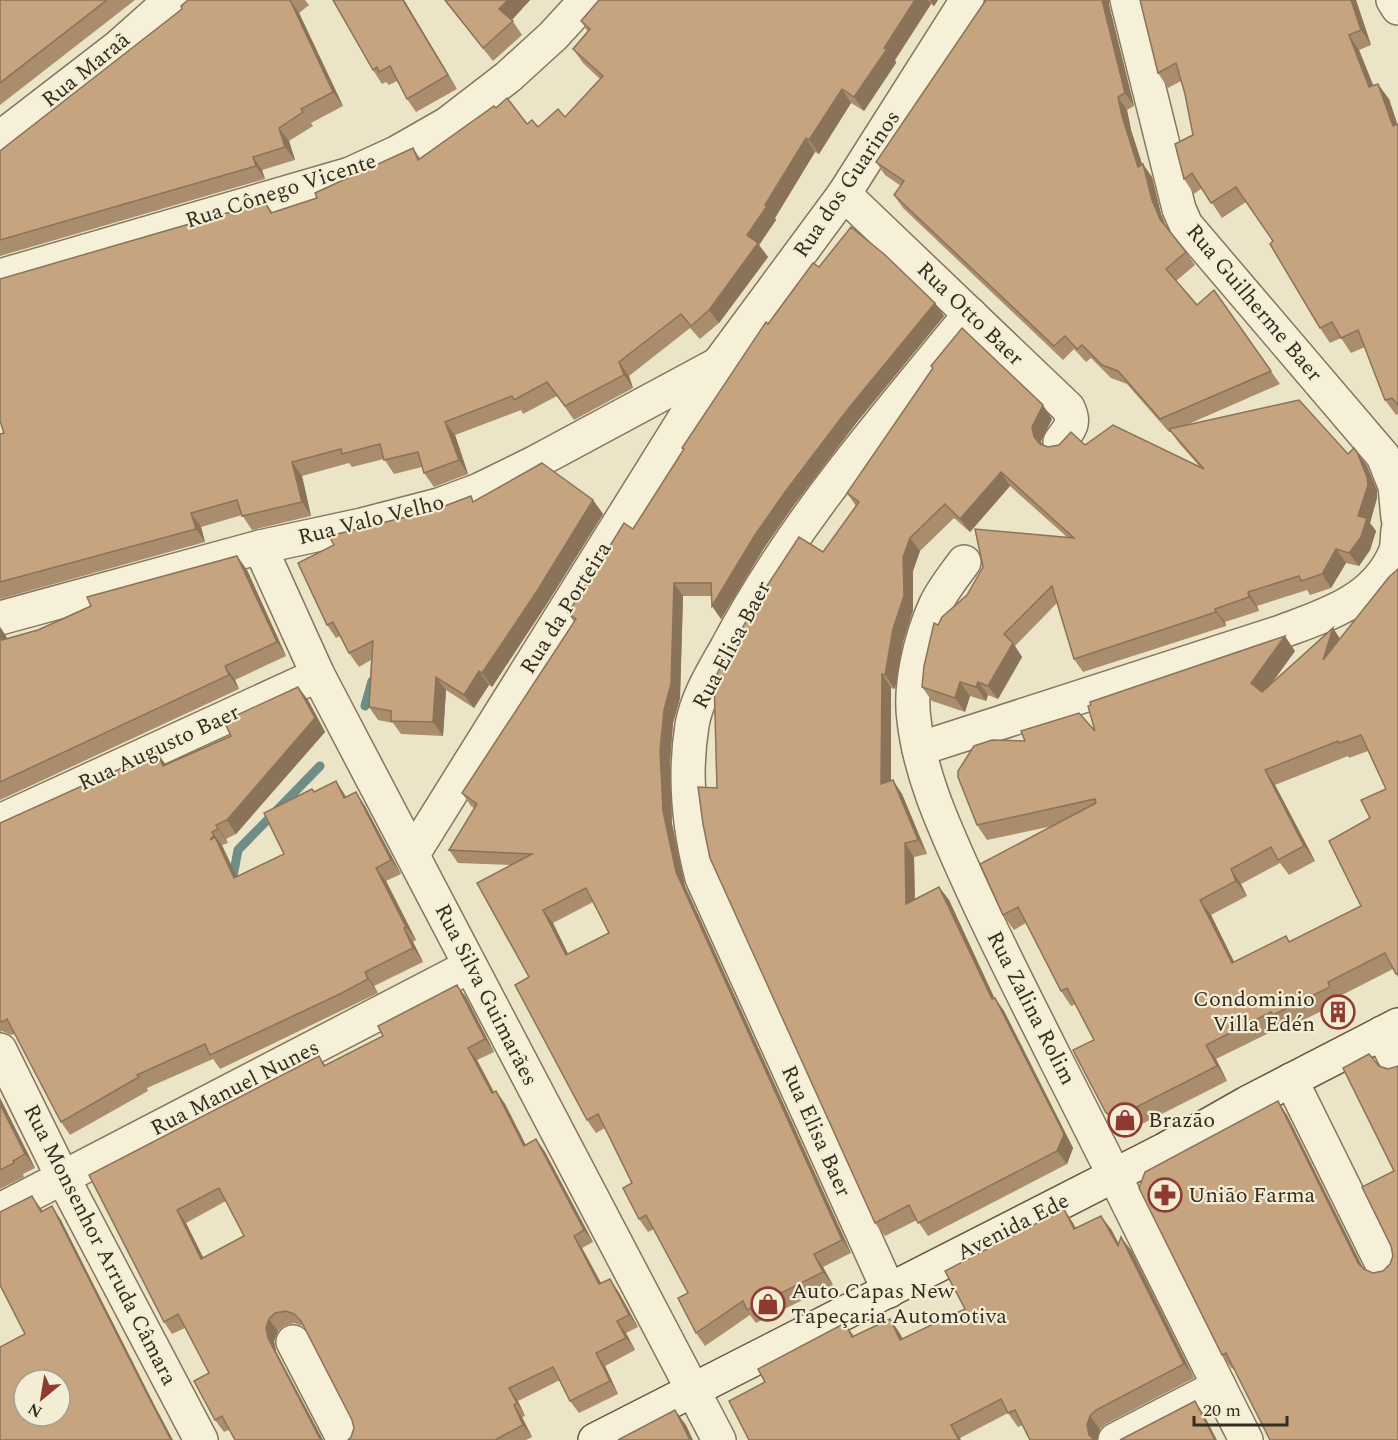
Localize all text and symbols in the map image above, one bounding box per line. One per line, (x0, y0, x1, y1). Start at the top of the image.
street label: Rua Maraã (35, 24, 138, 116)
street label: Rua dos Guarinos (785, 103, 909, 265)
street label: Rua Cônego Vicente (181, 145, 381, 237)
street label: Rua Guilherme Baer (1178, 217, 1330, 389)
street label: Rua Otto Baer (909, 254, 1031, 374)
street label: Rua Valo Velho (294, 486, 448, 554)
street label: Rua da Porteira (512, 535, 620, 681)
street label: Rua Elisa Baer (684, 575, 780, 715)
street label: Rua Augusto Baer (73, 696, 246, 800)
street label: Rua Silva Guimarães (426, 898, 546, 1092)
street label: Rua Zalina Rolim (978, 925, 1084, 1091)
place label: Condominio Villa Edén (1193, 983, 1315, 1041)
building icon: Condominio Villa Edén (1320, 994, 1356, 1030)
street label: Rua Manuel Nunes (145, 1031, 325, 1145)
street label: Rua Elisa Baer (772, 1060, 860, 1202)
street label: Rua Monsenhor Arruda Câmara (15, 1099, 186, 1392)
shop icon: Brazão (1107, 1102, 1143, 1138)
place label: Brazão (1148, 1104, 1215, 1137)
pharmacy icon: União Farma (1147, 1177, 1183, 1213)
place label: União Farma (1188, 1179, 1315, 1212)
street label: Avenida Ede (951, 1185, 1075, 1269)
place label: Auto Capas New Tapeçaria Automotiva (791, 1275, 1007, 1333)
shop icon: Auto Capas New Tapeçaria Automotiva (750, 1286, 786, 1322)
north arrow (12, 1368, 72, 1428)
scale bar (1194, 1389, 1287, 1427)
text: N (23, 1396, 47, 1424)
text: 20 m (1203, 1397, 1241, 1424)

